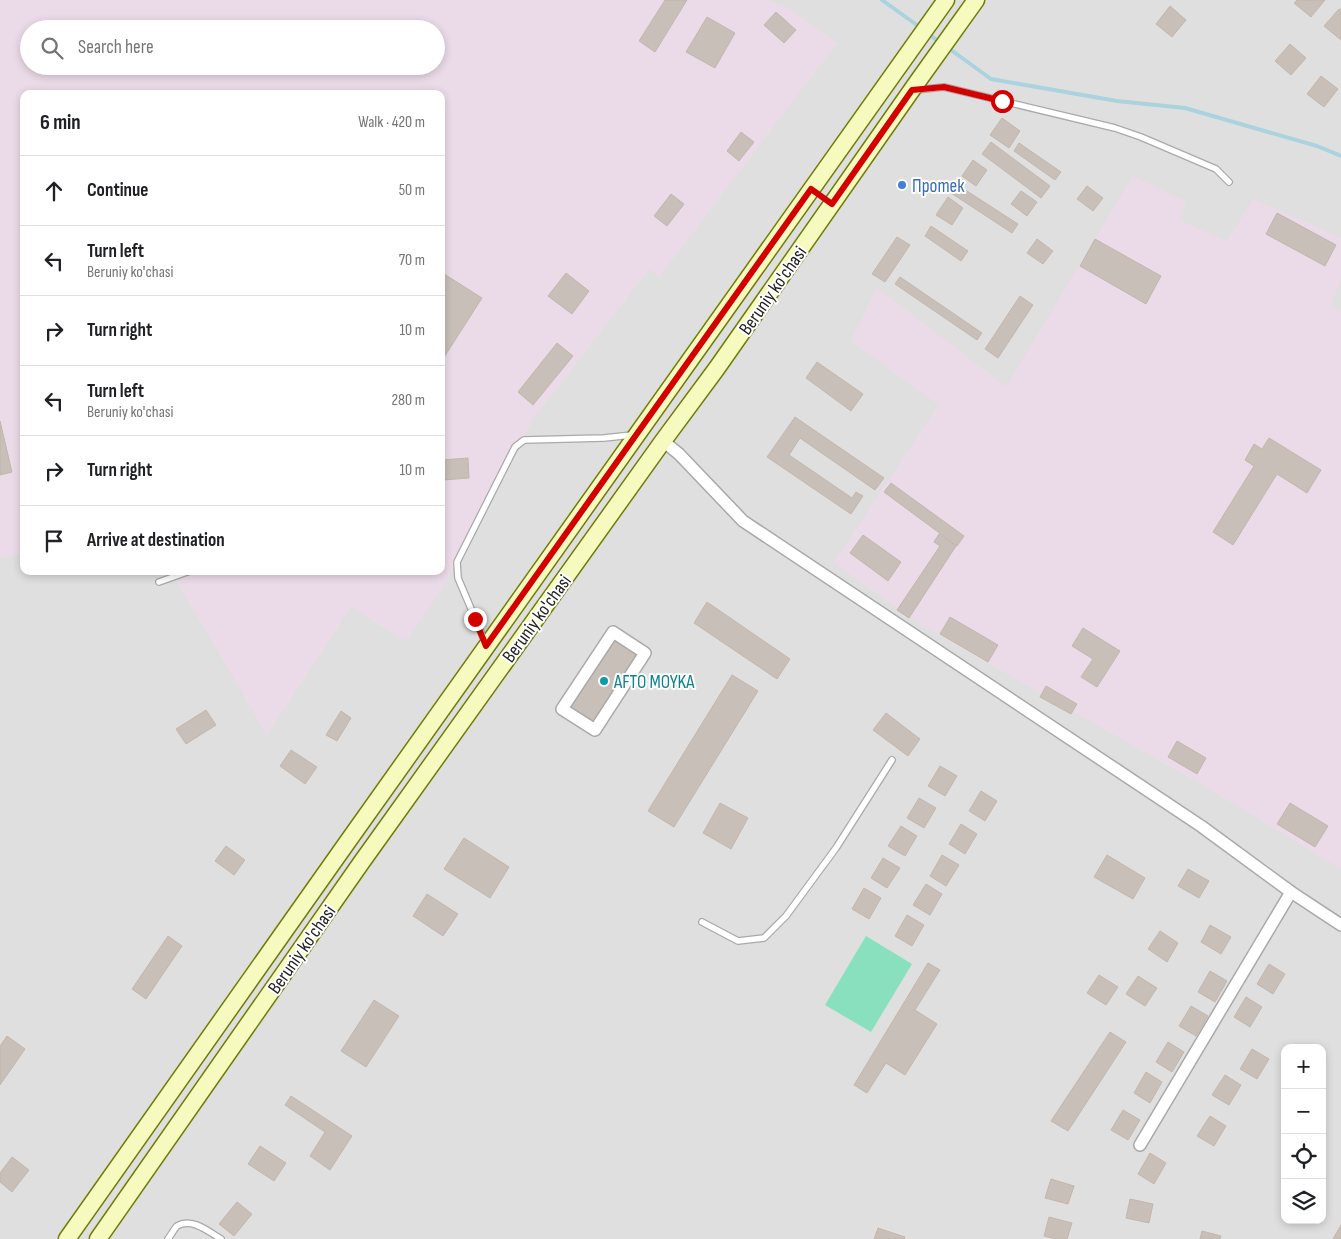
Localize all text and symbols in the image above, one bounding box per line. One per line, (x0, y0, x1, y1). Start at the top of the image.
search box (20, 20, 445, 75)
icon: search (38, 34, 66, 62)
text: Search here (78, 36, 154, 59)
route start (991, 90, 1014, 113)
text: 6 min (40, 110, 81, 135)
text: Walk · 420 m (358, 113, 425, 132)
place label: Протек (912, 175, 965, 198)
icon: ahead (40, 177, 68, 205)
text: Continue (87, 179, 148, 202)
marker: Протек (896, 179, 908, 191)
text: 50 m (399, 181, 425, 200)
text: Turn left (87, 240, 144, 263)
street label: Beruniy ko'chasi (734, 242, 812, 340)
icon: left (40, 247, 68, 275)
text: 70 m (399, 251, 425, 270)
text: Beruniy ko'chasi (87, 263, 174, 282)
icon: right (40, 317, 68, 345)
text: Turn right (87, 319, 152, 342)
text: 10 m (399, 321, 425, 340)
text: Turn left (87, 380, 144, 403)
icon: left (40, 387, 68, 415)
text: 280 m (391, 391, 425, 410)
text: Beruniy ko'chasi (87, 403, 174, 422)
icon: right (40, 457, 68, 485)
text: Turn right (87, 459, 152, 482)
text: 10 m (399, 461, 425, 480)
icon: arrive (40, 527, 68, 555)
text: Arrive at destination (87, 529, 225, 552)
street label: Beruniy ko'chasi (498, 571, 577, 667)
route end (464, 608, 487, 631)
place label: AFTO MOYKA (613, 671, 695, 694)
marker: AFTO MOYKA (598, 675, 610, 687)
street label: Beruniy ko'chasi (263, 901, 341, 999)
map controls (1281, 1044, 1326, 1224)
button: + (1281, 1044, 1326, 1089)
button: − (1281, 1089, 1326, 1134)
button: locate (1281, 1134, 1326, 1179)
button: layers (1281, 1179, 1326, 1224)

